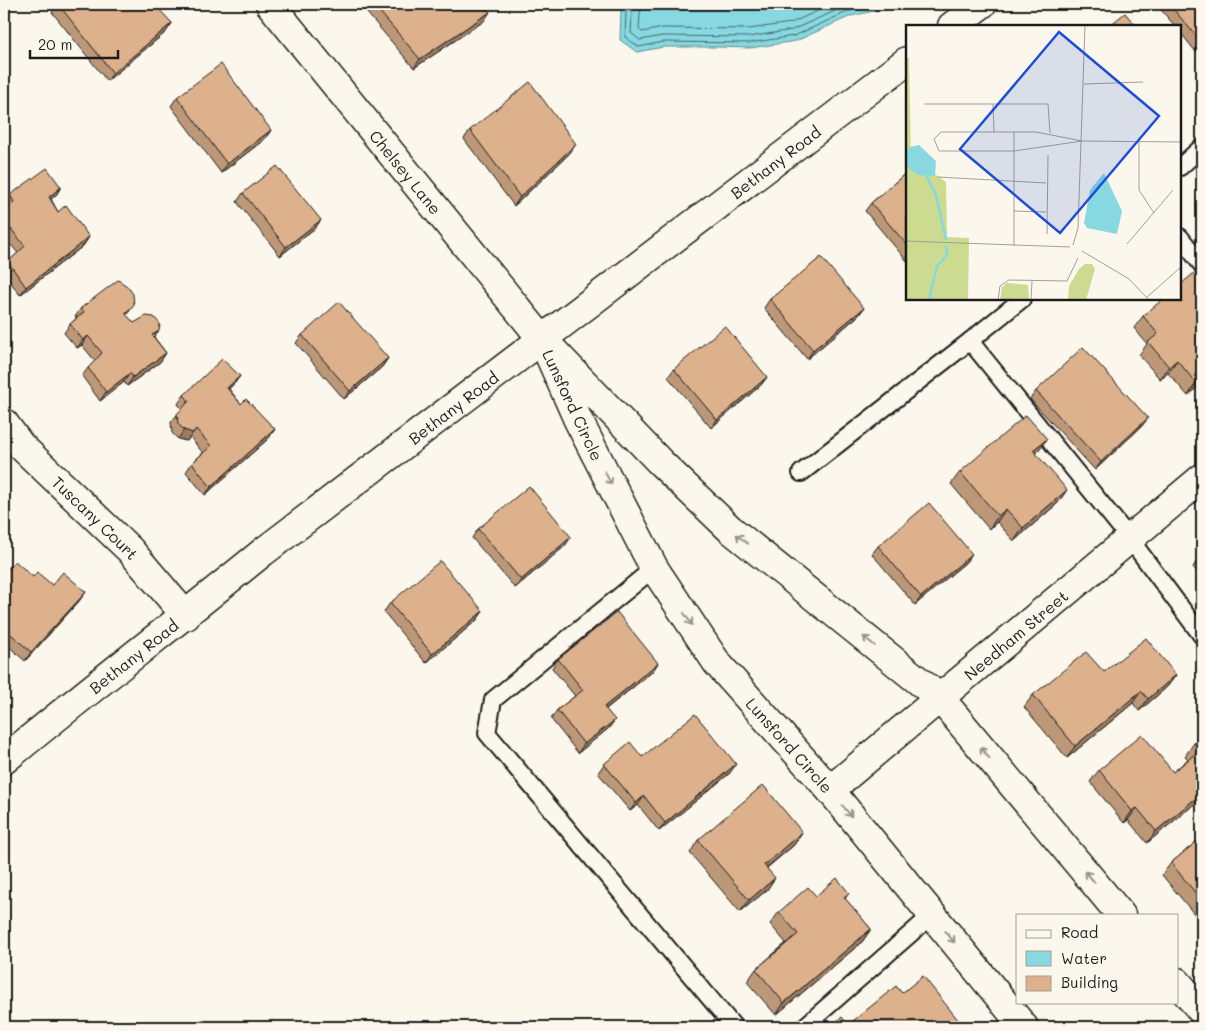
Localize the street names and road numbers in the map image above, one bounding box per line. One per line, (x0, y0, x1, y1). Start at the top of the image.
street label: Bethany Road (726, 121, 824, 203)
street label: Chelsey Lane (366, 125, 447, 218)
street label: Lunsford Circle (538, 346, 608, 464)
street label: Bethany Road (404, 366, 502, 448)
street label: Tuscany Court (48, 471, 144, 563)
street label: Needham Street (959, 585, 1072, 684)
street label: Bethany Road (84, 614, 182, 698)
street label: Lunsford Circle (742, 693, 838, 797)

